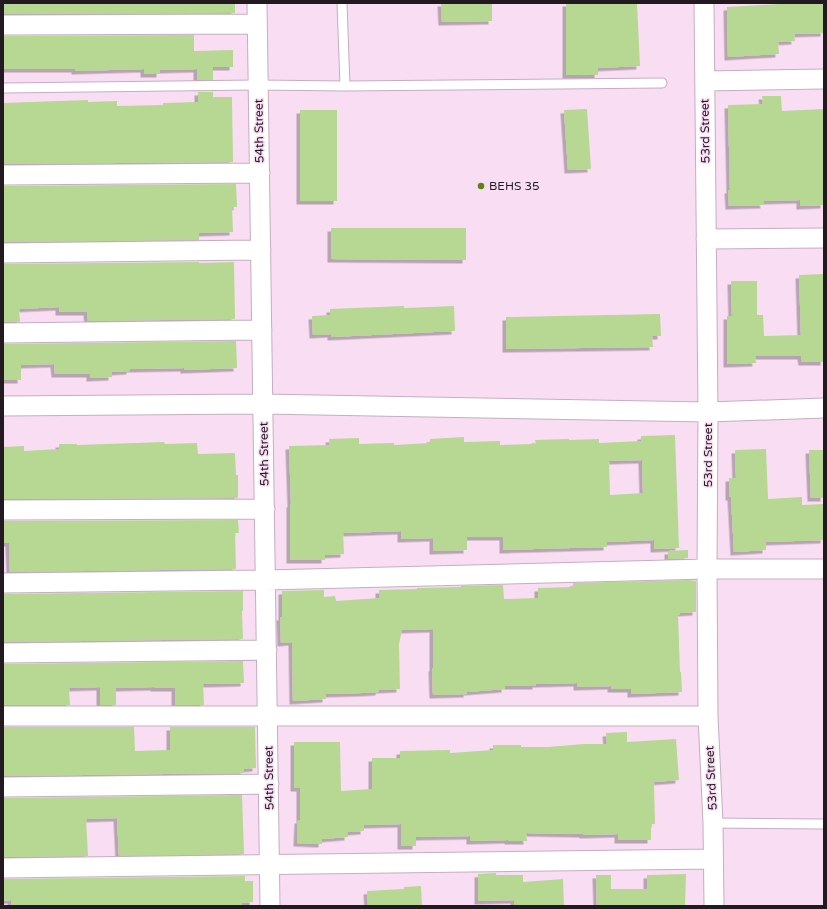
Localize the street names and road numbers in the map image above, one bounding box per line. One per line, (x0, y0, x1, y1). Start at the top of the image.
street label: 54th Street (251, 98, 267, 163)
street label: 53rd Street (697, 98, 713, 163)
street label: 54th Street (256, 421, 272, 486)
street label: 53rd Street (701, 422, 715, 487)
street label: 54th Street (261, 745, 277, 810)
street label: 53rd Street (702, 745, 720, 811)

